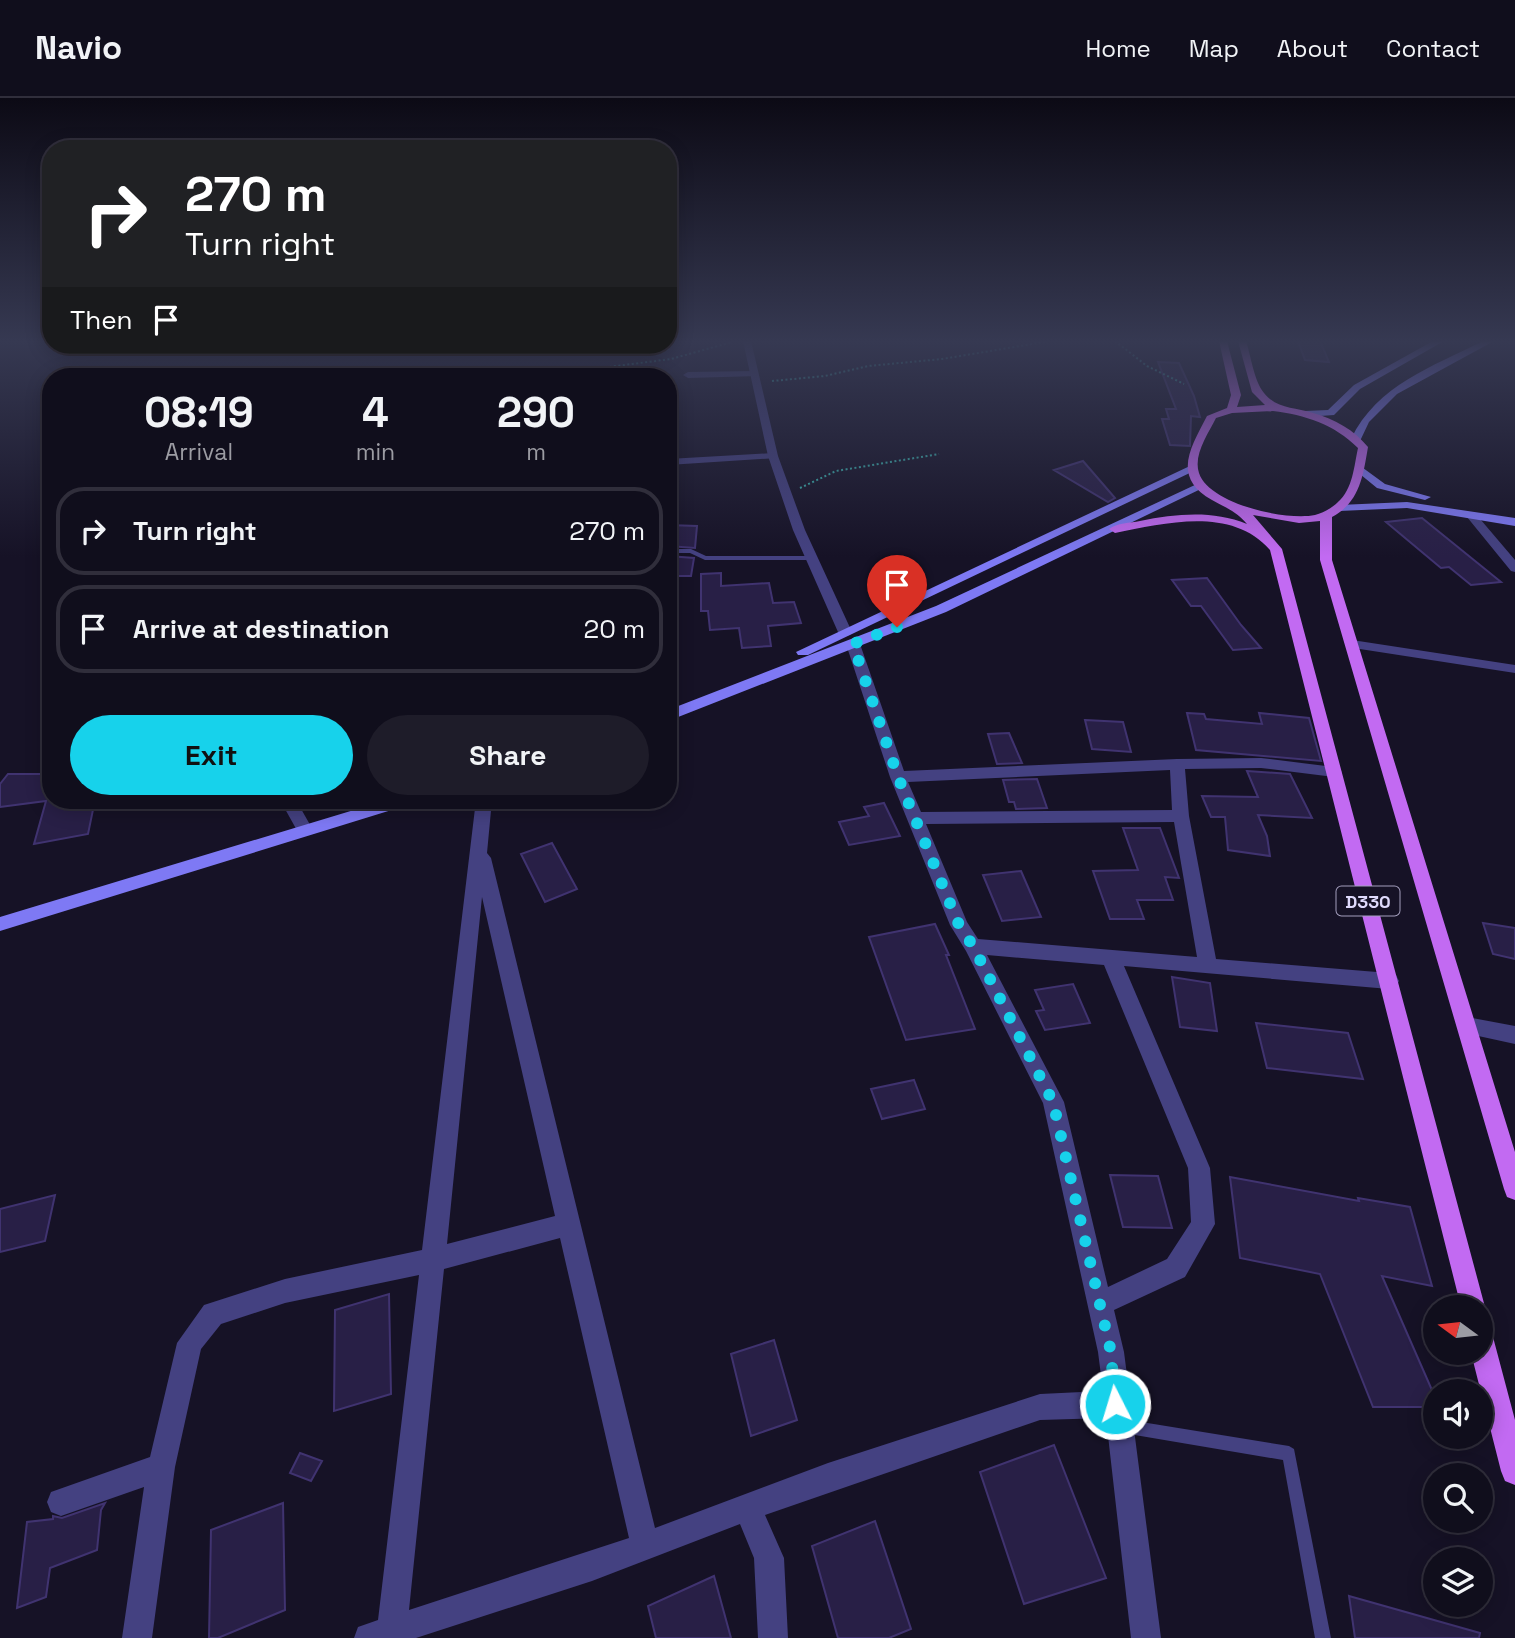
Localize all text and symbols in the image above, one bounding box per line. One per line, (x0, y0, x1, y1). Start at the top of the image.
text: Navio (35, 27, 122, 69)
text: Home (1085, 33, 1151, 64)
text: Map (1189, 33, 1239, 64)
text: About (1277, 33, 1348, 64)
text: Contact (1386, 33, 1480, 64)
text: 270 m (185, 163, 327, 225)
icon: right (70, 168, 161, 259)
text: Turn right (185, 224, 335, 264)
icon: arrive (147, 301, 185, 339)
text: Then (70, 303, 133, 337)
text: 08:19 (144, 386, 254, 439)
text: 4 (362, 386, 389, 439)
text: 290 (497, 386, 575, 439)
text: Arrival (165, 437, 233, 467)
text: min (356, 437, 395, 467)
text: m (526, 437, 546, 467)
icon: right (74, 512, 112, 550)
text: Turn right (133, 514, 257, 548)
text: 270 m (569, 514, 645, 548)
pin (867, 555, 927, 627)
icon: arrive (878, 566, 916, 604)
icon: arrive (74, 610, 112, 648)
text: Arrive at destination (133, 612, 390, 646)
text: 20 m (584, 612, 645, 646)
button: Exit (70, 715, 353, 795)
button: Share (367, 715, 649, 795)
road number: D330 (1336, 886, 1400, 916)
north arrow (1423, 1295, 1493, 1365)
map controls (1423, 1295, 1493, 1617)
position arrow (1078, 1367, 1152, 1441)
button: sound (1423, 1379, 1493, 1449)
button: search (1423, 1463, 1493, 1533)
button: layers (1423, 1547, 1493, 1617)

